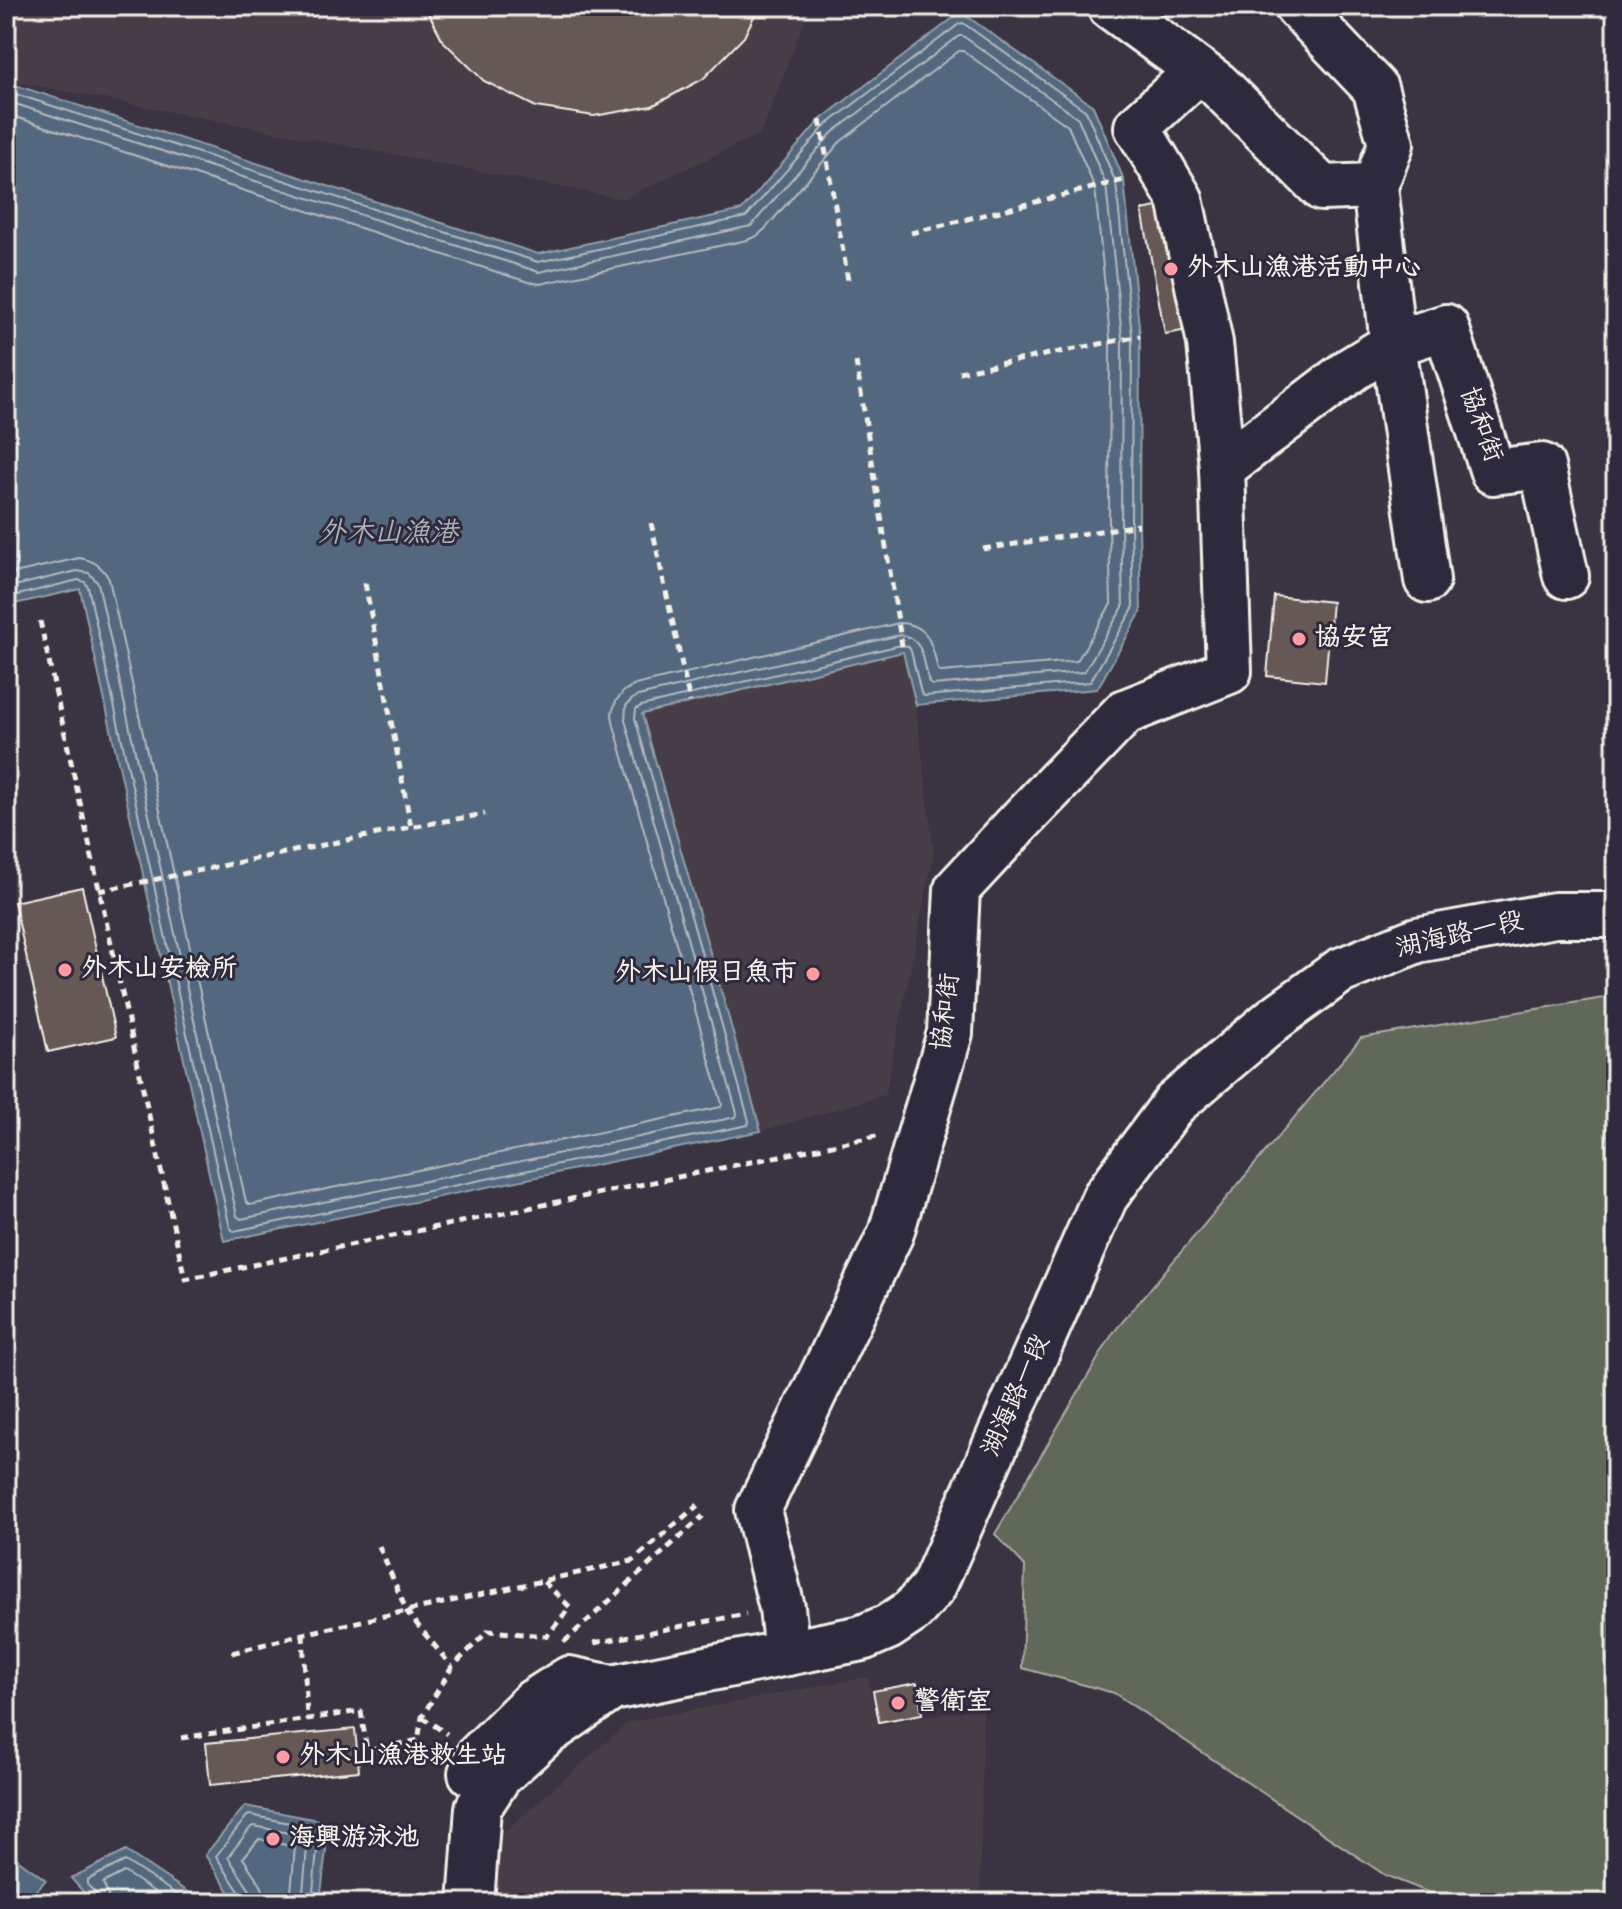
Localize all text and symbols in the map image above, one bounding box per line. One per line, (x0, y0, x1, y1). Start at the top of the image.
place label: 外木山漁港活動中心 (1187, 250, 1421, 288)
marker: 外木山漁港活動中心 (1162, 260, 1180, 278)
street label: 協和街 (1449, 382, 1511, 468)
water label: 外木山漁港 (318, 514, 461, 555)
place label: 協安宮 (1315, 620, 1393, 658)
marker: 協安宮 (1290, 630, 1308, 648)
street label: 湖海路一段 (1392, 903, 1528, 969)
place label: 外木山安檢所 (81, 951, 237, 989)
place label: 外木山假日魚市 (615, 955, 797, 993)
marker: 外木山安檢所 (56, 961, 74, 979)
marker: 外木山假日魚市 (804, 965, 822, 983)
street label: 協和街 (923, 971, 971, 1053)
street label: 湖海路一段 (973, 1329, 1061, 1463)
place label: 警衛室 (914, 1684, 992, 1722)
marker: 警衛室 (889, 1694, 907, 1712)
place label: 外木山漁港救生站 (299, 1738, 507, 1776)
marker: 外木山漁港救生站 (274, 1748, 292, 1766)
place label: 海興游泳池 (289, 1820, 419, 1858)
marker: 海興游泳池 (264, 1830, 282, 1848)

